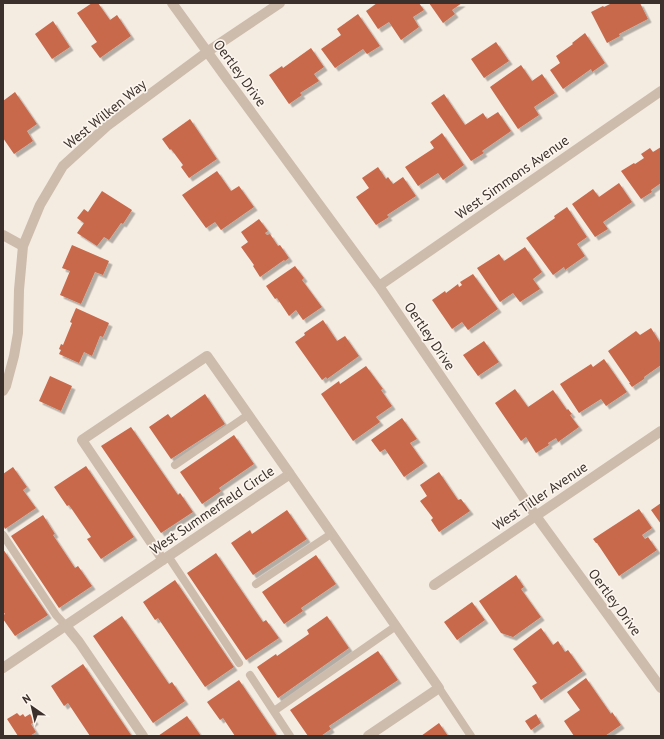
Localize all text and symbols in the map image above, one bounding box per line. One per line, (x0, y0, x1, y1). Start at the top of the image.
street label: Oertley Drive (210, 36, 270, 110)
street label: West Wilken Way (60, 75, 150, 153)
street label: West Simmons Avenue (452, 131, 572, 223)
street label: Oertley Drive (401, 298, 459, 374)
street label: West Tiller Avenue (489, 458, 591, 534)
street label: West Summerfield Circle (146, 462, 278, 558)
street label: Oertley Drive (585, 565, 645, 639)
north arrow (12, 687, 52, 727)
text: N (19, 691, 33, 707)

